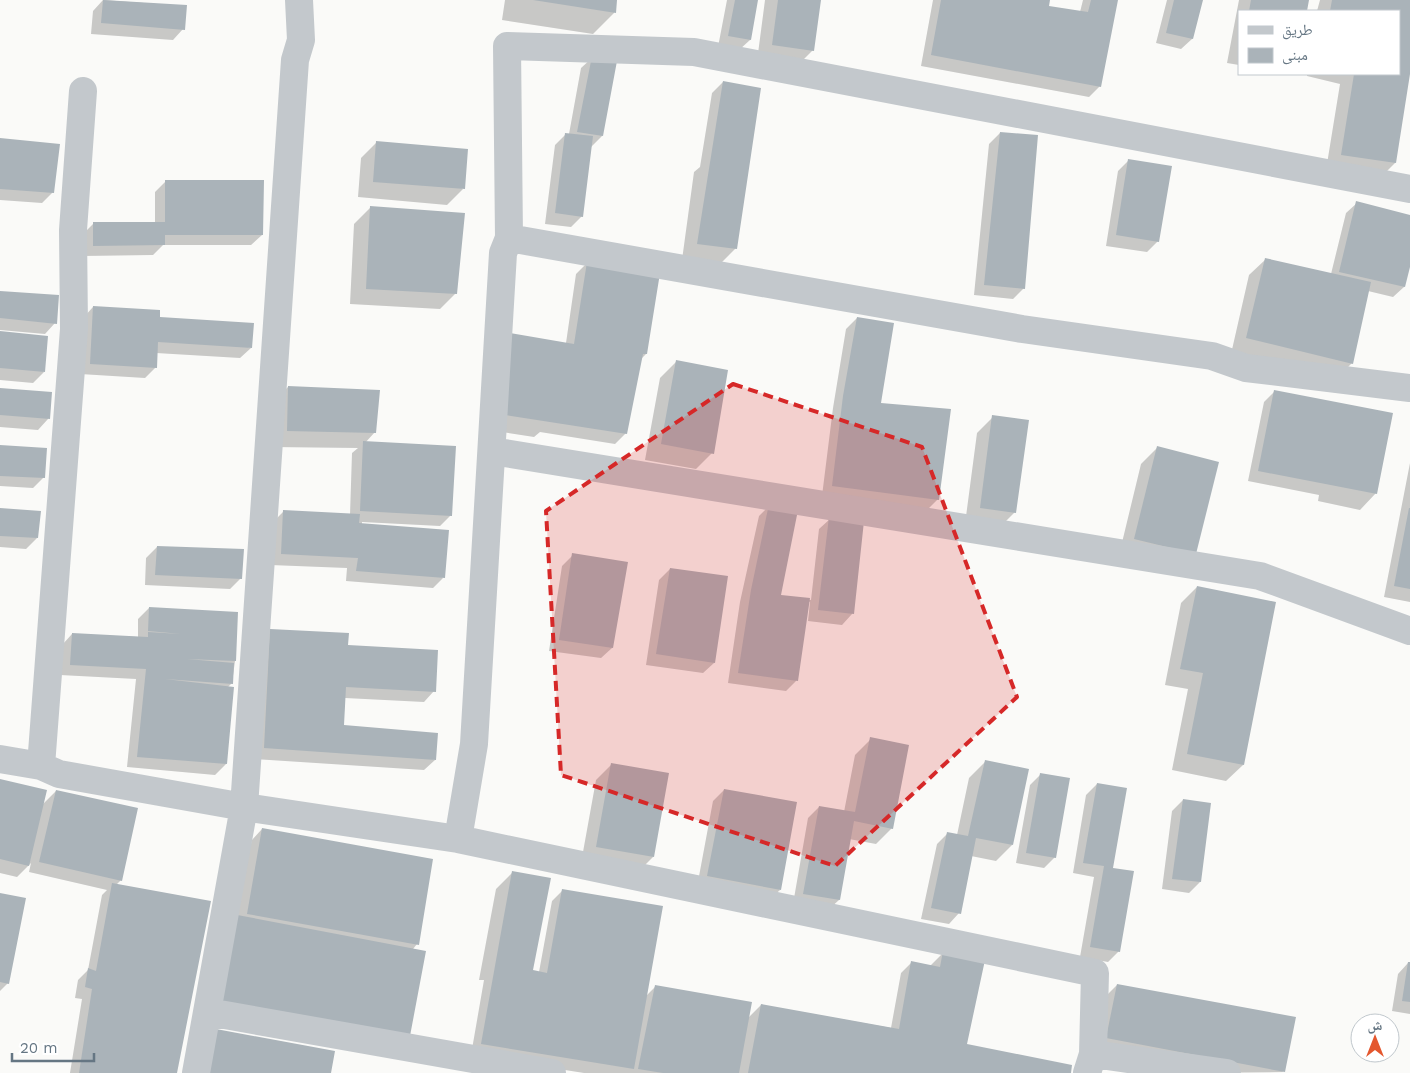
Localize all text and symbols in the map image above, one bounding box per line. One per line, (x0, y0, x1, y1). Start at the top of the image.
legend (1238, 10, 1400, 75)
text: طريق (1282, 21, 1313, 40)
text: مبنى (1282, 46, 1308, 65)
north arrow (1350, 1013, 1400, 1063)
text: ش (1368, 1017, 1383, 1034)
scale bar (12, 1030, 95, 1062)
text: 20 m (20, 1039, 58, 1057)

